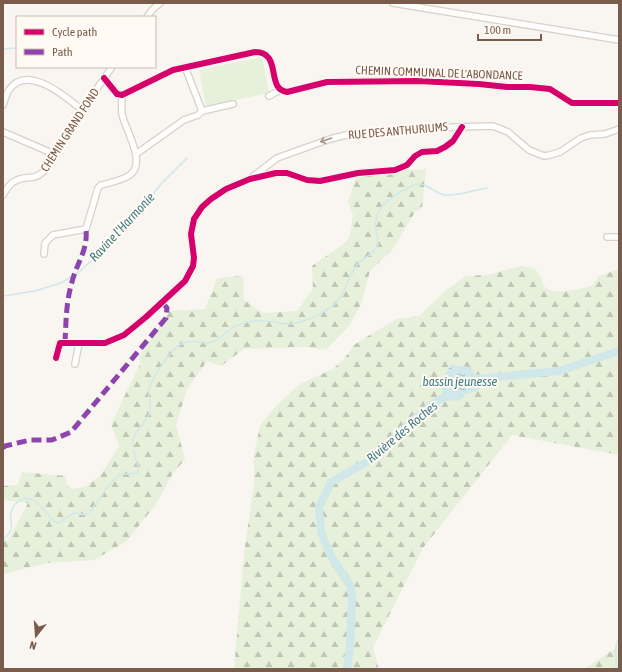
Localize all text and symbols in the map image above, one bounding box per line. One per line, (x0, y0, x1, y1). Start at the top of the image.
legend (16, 16, 156, 68)
scale bar (478, 16, 541, 42)
text: 100 m (484, 23, 511, 37)
text: Cycle path (52, 25, 97, 39)
text: Path (52, 45, 73, 59)
street label: CHEMIN COMMUNAL DE L'ABONDANCE (355, 63, 523, 83)
street label: CHEMIN GRAND FOND (38, 85, 102, 174)
street label: RUE DES ANTHURIUMS (348, 120, 448, 142)
one-way arrow (320, 137, 333, 144)
water label: Ravine l'Harmonie (86, 189, 158, 265)
water label: bassin jeunesse (423, 374, 498, 389)
water label: Rivière des Roches (364, 398, 441, 466)
north arrow (16, 616, 56, 656)
text: N (28, 639, 38, 652)

